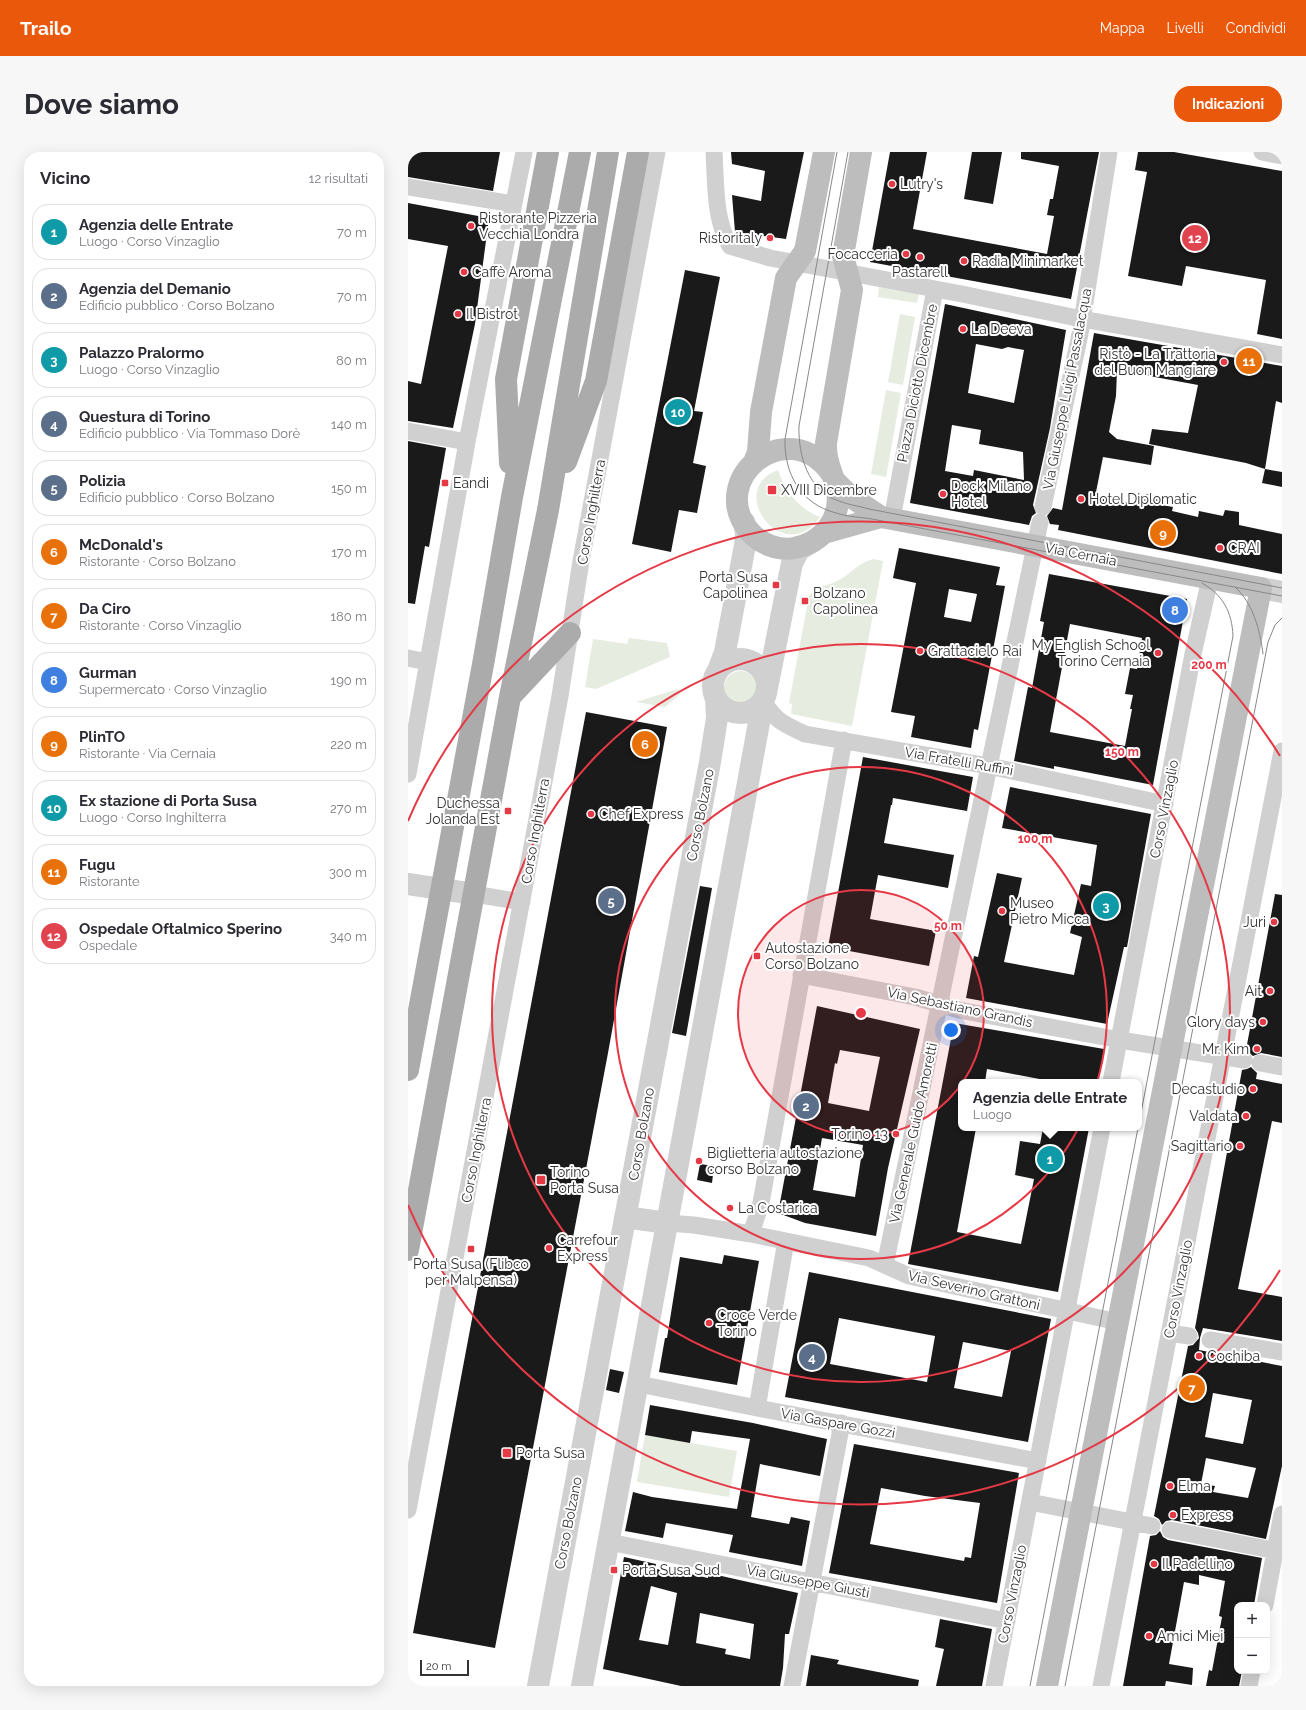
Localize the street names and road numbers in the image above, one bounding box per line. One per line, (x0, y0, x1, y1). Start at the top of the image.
street label: Via Giuseppe Luigi Passalacqua (1040, 287, 1094, 491)
street label: Piazza Diciotto Dicembre (894, 303, 940, 463)
street label: Corso Inghilterra (574, 458, 608, 566)
street label: Via Cernaia (1044, 539, 1118, 569)
street label: Via Fratelli Ruffini (904, 744, 1014, 778)
street label: Corso Vinzaglio (1147, 758, 1181, 860)
street label: Corso Bolzano (683, 767, 717, 863)
street label: Corso Inghilterra (518, 777, 552, 885)
street label: Via Sebastiano Grandis (886, 984, 1034, 1030)
street label: Via Generale Guido Amoretti (886, 1041, 940, 1225)
street label: Corso Bolzano (625, 1086, 657, 1182)
street label: Corso Inghilterra (458, 1096, 494, 1204)
street label: Corso Vinzaglio (1161, 1238, 1195, 1340)
street label: Via Severino Grattoni (906, 1267, 1042, 1313)
street label: Via Gaspare Gozzi (780, 1405, 896, 1441)
street label: Corso Bolzano (551, 1475, 585, 1571)
street label: Corso Vinzaglio (995, 1543, 1029, 1645)
street label: Via Giuseppe Giusti (745, 1561, 871, 1601)

